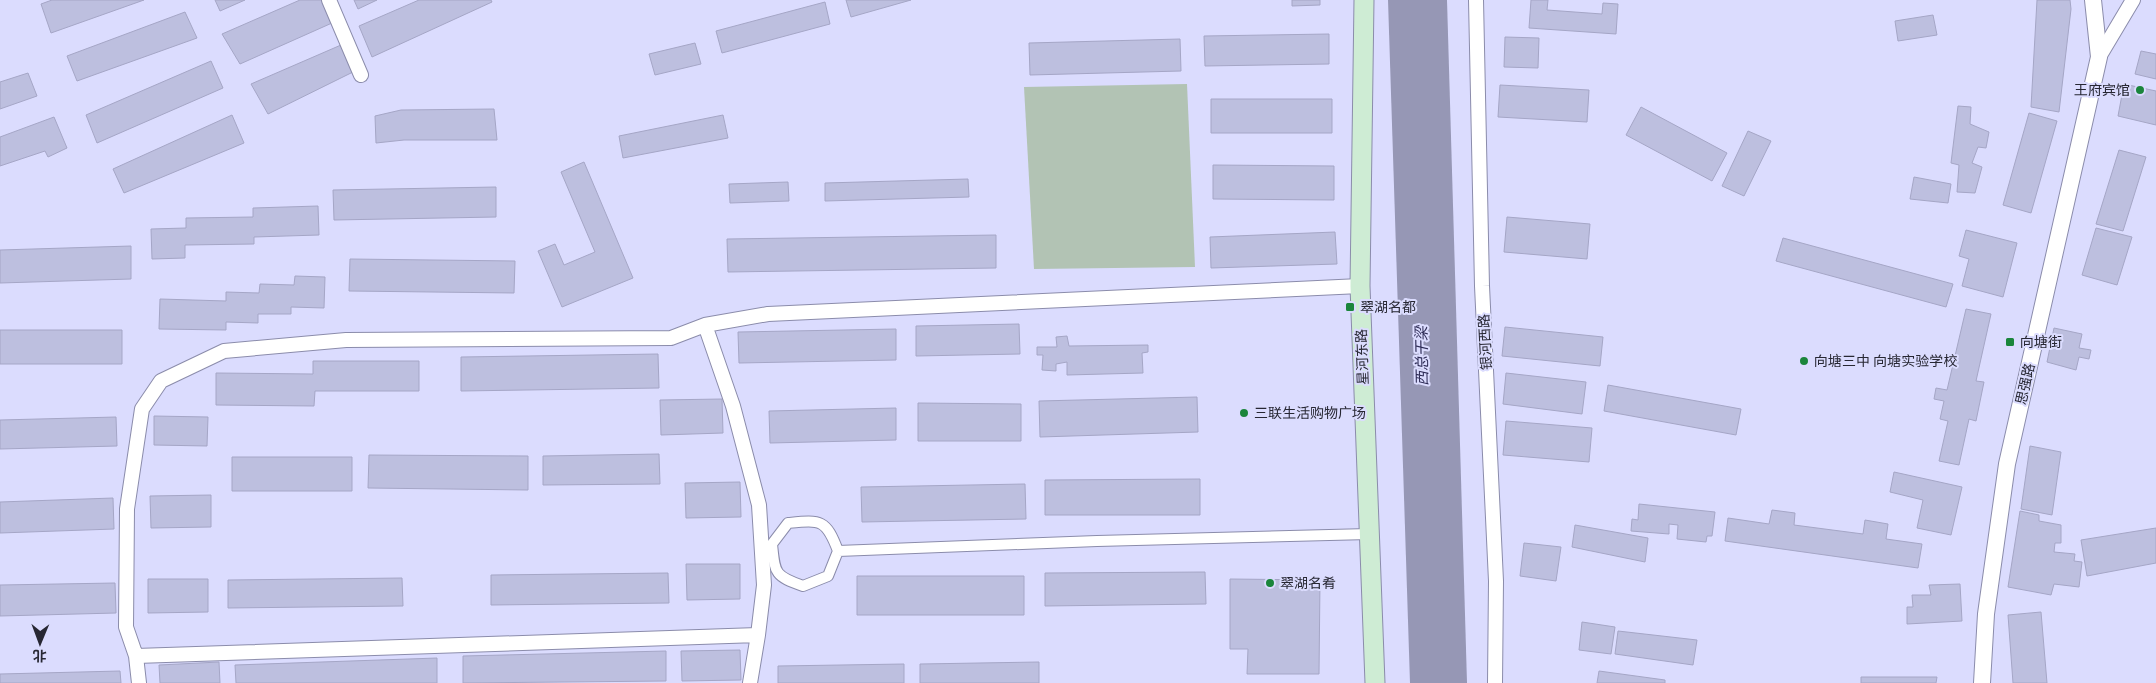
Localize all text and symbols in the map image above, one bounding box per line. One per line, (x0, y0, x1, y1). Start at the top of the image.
place label: 王府宾馆 (2074, 82, 2130, 98)
marker: 王府宾馆 (2134, 84, 2146, 96)
place label: 翠湖名都 (1360, 299, 1416, 315)
marker: 翠湖名都 (1344, 301, 1356, 313)
street label: 银河西路 (1476, 314, 1494, 370)
water label: 西总干梁 (1412, 324, 1431, 386)
street label: 星河东路 (1353, 329, 1371, 385)
place label: 向塘街 (2020, 334, 2062, 350)
marker: 向塘街 (2004, 336, 2016, 348)
place label: 向塘三中 向塘实验学校 (1814, 353, 1957, 369)
marker: 向塘三中 向塘实验学校 (1798, 355, 1810, 367)
street label: 思强路 (2012, 362, 2038, 406)
place label: 三联生活购物广场 (1254, 405, 1366, 421)
marker: 三联生活购物广场 (1238, 407, 1250, 419)
place label: 翠湖名肴 (1280, 575, 1336, 591)
marker: 翠湖名肴 (1264, 577, 1276, 589)
north arrow (15, 618, 65, 668)
text: 北 (33, 648, 47, 664)

